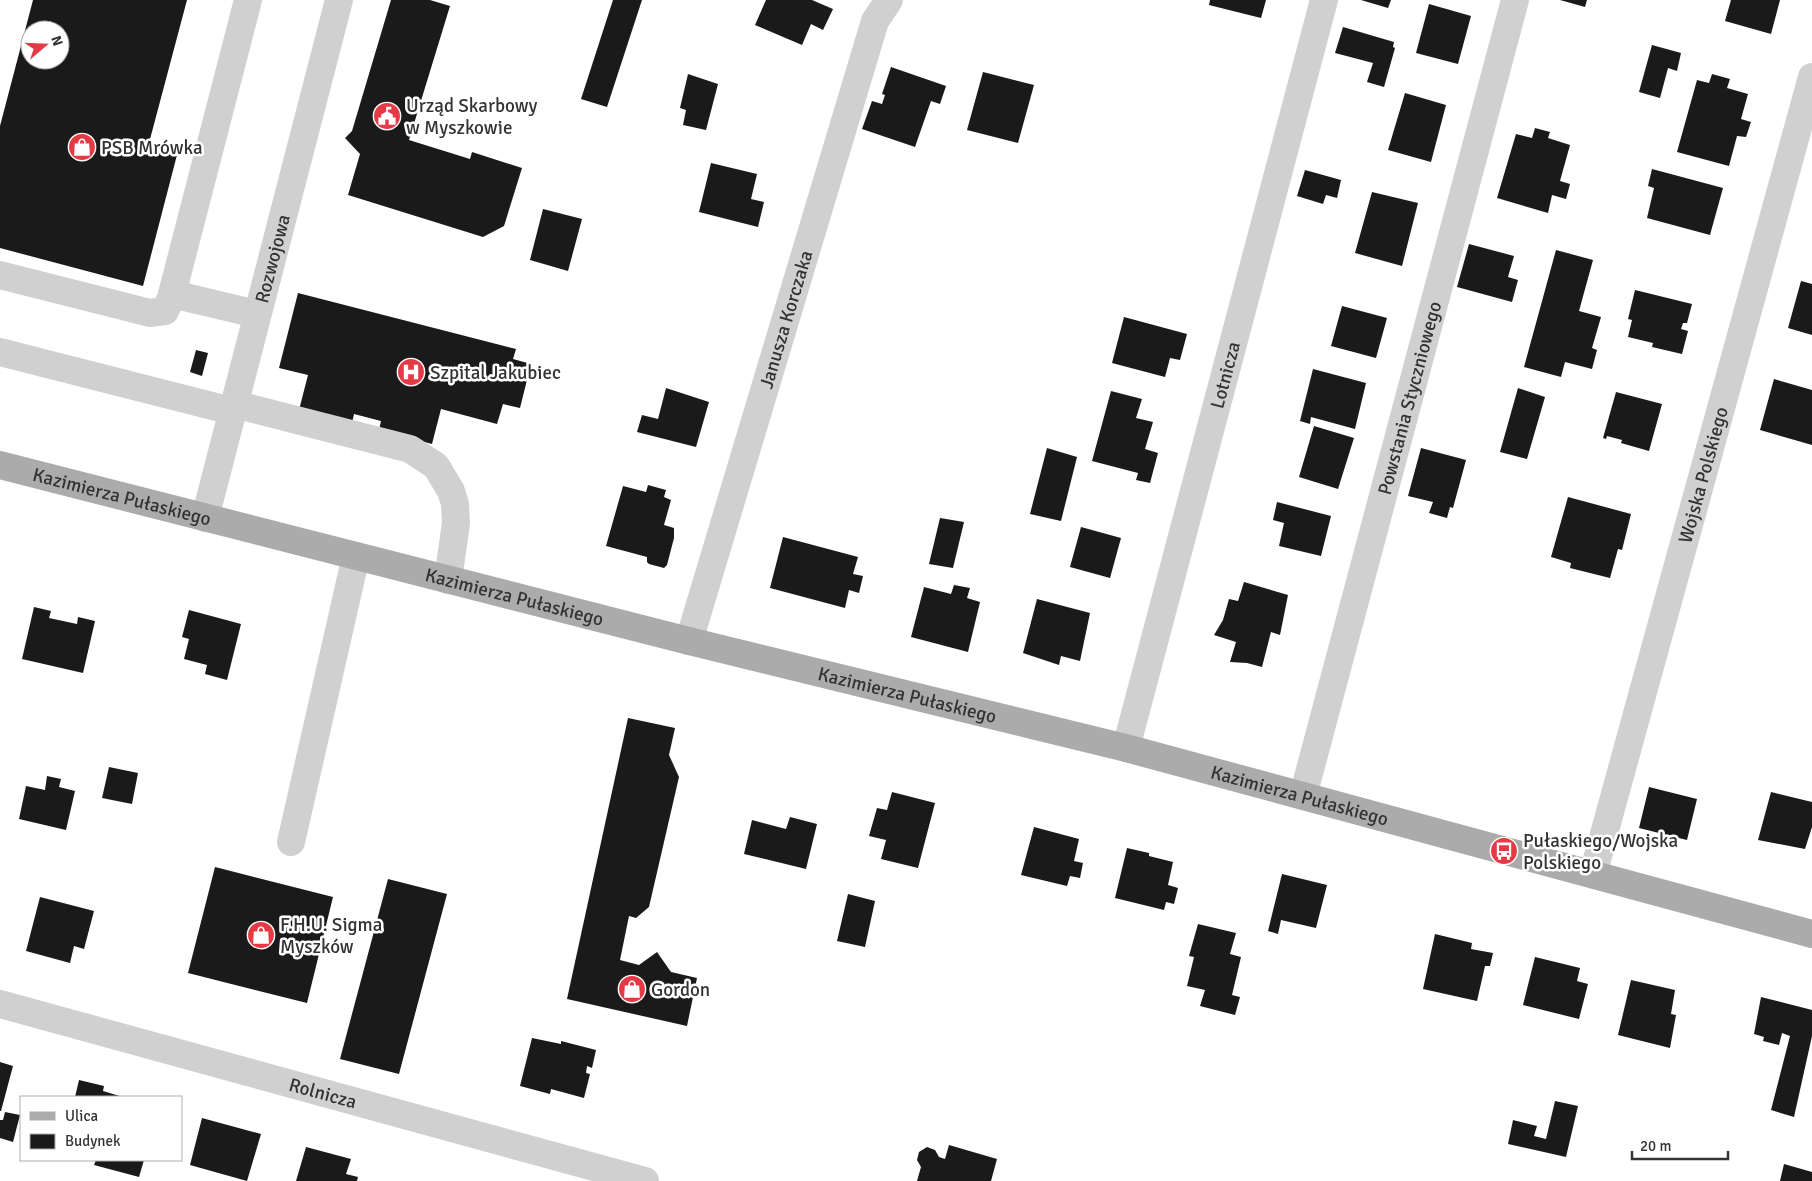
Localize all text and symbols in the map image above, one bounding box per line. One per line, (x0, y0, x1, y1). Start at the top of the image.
north arrow (20, 20, 70, 70)
text: N (47, 34, 66, 48)
place label: Urząd Skarbowy w Myszkowie (406, 94, 537, 140)
public building icon: Urząd Skarbowy w Myszkowie (372, 101, 402, 131)
shop icon: PSB Mrówka (67, 132, 97, 162)
place label: PSB Mrówka (101, 136, 203, 160)
street label: Rozwojowa (250, 212, 296, 306)
street label: Janusza Korczaka (754, 248, 819, 391)
street label: Powstania Styczniowego (1373, 299, 1447, 498)
street label: Lotnicza (1205, 339, 1246, 411)
hospital icon: Szpital Jakubiec (396, 357, 426, 387)
place label: Szpital Jakubiec (430, 361, 561, 385)
street label: Wojska Polskiego (1673, 404, 1734, 546)
street label: Kazimierza Pułaskiego (30, 463, 214, 531)
street label: Kazimierza Pułaskiego (423, 563, 606, 632)
street label: Kazimierza Pułaskiego (815, 662, 999, 729)
street label: Kazimierza Pułaskiego (1208, 761, 1391, 832)
place label: Pułaskiego/Wojska Polskiego (1523, 829, 1678, 875)
bus stop icon: Pułaskiego/Wojska Polskiego (1489, 836, 1519, 866)
place label: F.H.U. Sigma Myszków (280, 913, 382, 959)
shop icon: F.H.U. Sigma Myszków (246, 920, 276, 950)
shop icon: Gordon (617, 974, 647, 1004)
place label: Gordon (651, 978, 710, 1002)
street label: Rolnicza (286, 1073, 359, 1114)
legend (20, 1096, 182, 1161)
text: Ulica (65, 1107, 98, 1125)
scale bar (1632, 1128, 1728, 1160)
text: Budynek (65, 1132, 121, 1150)
text: 20 m (1640, 1137, 1671, 1155)

